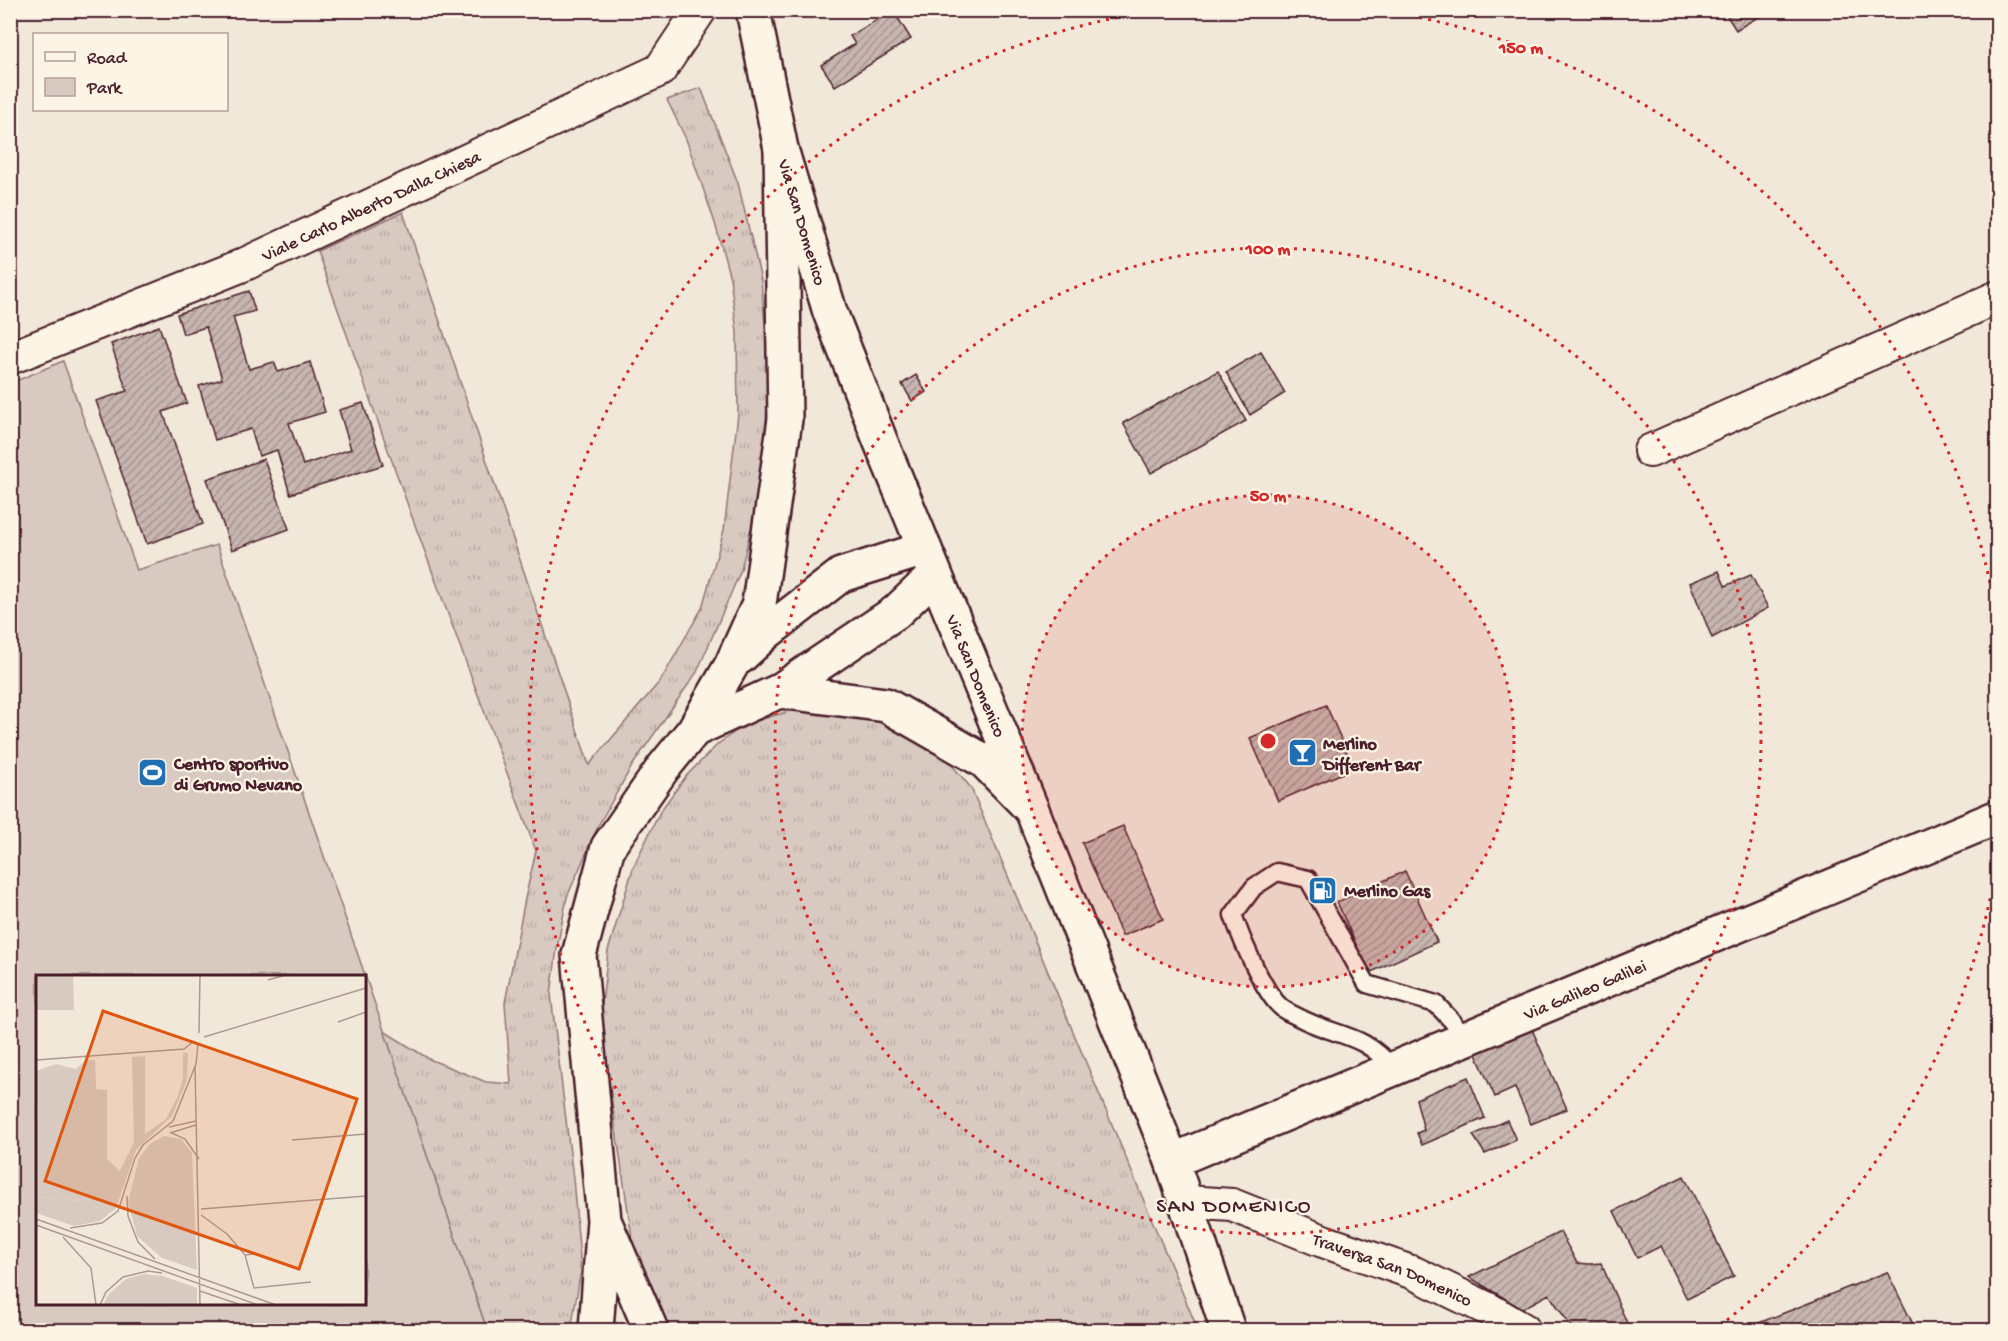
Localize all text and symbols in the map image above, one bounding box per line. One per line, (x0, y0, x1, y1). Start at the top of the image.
legend (33, 33, 228, 111)
text: 150 m (1498, 39, 1543, 60)
text: Road (87, 49, 128, 70)
text: Park (86, 79, 123, 100)
street label: Viale Carlo Alberto Dalla Chiesa (258, 147, 486, 268)
street label: Via San Domenico (771, 156, 829, 288)
text: 100 m (1245, 240, 1291, 261)
text: 50 m (1250, 487, 1287, 508)
street label: Via San Domenico (940, 611, 1009, 741)
centre of rings (1258, 731, 1278, 751)
place label: Merlino Different Bar (1321, 735, 1423, 777)
bar icon: Merlino Different Bar (1286, 737, 1318, 769)
place label: Centro sportivo di Grumo Nevano (173, 755, 303, 797)
sports icon: Centro sportivo di Grumo Nevano (137, 757, 169, 789)
fuel station icon: Merlino Gas (1307, 874, 1339, 906)
place label: Merlino Gas (1344, 882, 1432, 903)
street label: Via Galileo Galilei (1520, 957, 1650, 1027)
inset map (36, 975, 366, 1305)
district label: SAN DOMENICO (1156, 1196, 1312, 1221)
street label: Traversa San Domenico (1308, 1230, 1475, 1313)

